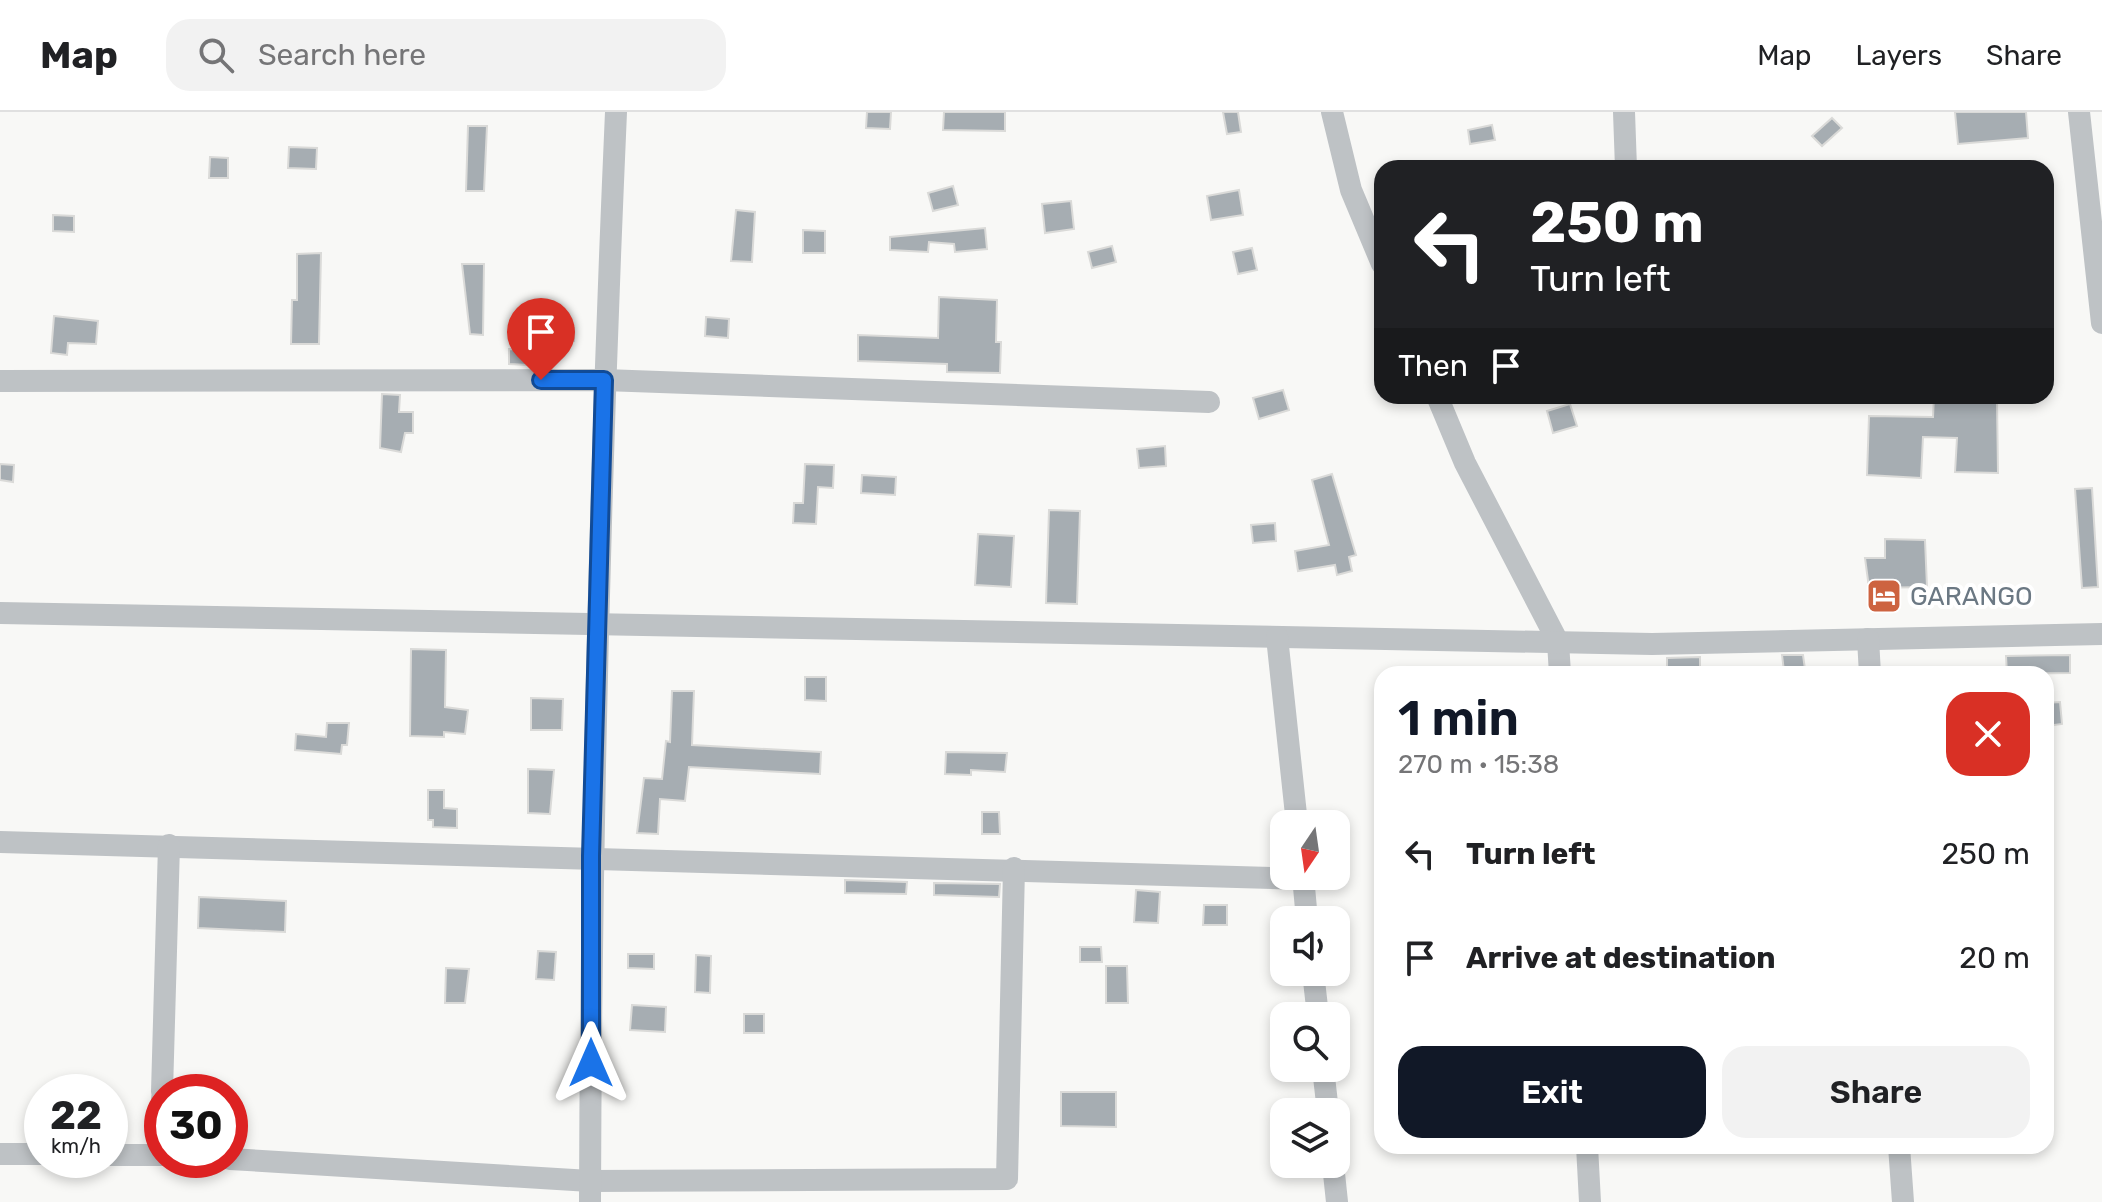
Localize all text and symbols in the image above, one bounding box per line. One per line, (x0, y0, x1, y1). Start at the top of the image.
search box (166, 19, 726, 91)
text: Map (40, 32, 118, 78)
icon: search (194, 33, 238, 77)
text: Search here (258, 37, 426, 73)
text: Map (1757, 39, 1812, 72)
text: Layers (1856, 39, 1942, 72)
text: Share (1986, 39, 2062, 72)
text: 250 m (1530, 190, 1704, 256)
icon: left (1398, 192, 1502, 296)
text: Turn left (1530, 257, 1671, 300)
pin (507, 298, 575, 380)
icon: arrive (519, 310, 563, 354)
icon: arrive (1484, 344, 1528, 388)
text: Then (1398, 348, 1468, 384)
hotel icon: GARANGO (1865, 577, 1903, 615)
place label: GARANGO (1910, 581, 2033, 612)
text: 1 min (1398, 690, 1519, 747)
button: close (1946, 692, 2030, 776)
text: 270 m · 15:38 (1398, 749, 1559, 780)
north arrow (1270, 810, 1350, 890)
map controls (1270, 810, 1350, 1178)
icon: left (1398, 832, 1442, 876)
text: Turn left (1466, 836, 1596, 872)
text: 250 m (1942, 836, 2030, 872)
button: sound (1270, 906, 1350, 986)
icon: arrive (1398, 936, 1442, 980)
text: Arrive at destination (1466, 940, 1776, 976)
text: 20 m (1959, 940, 2030, 976)
button: search (1270, 1002, 1350, 1082)
position arrow (549, 1021, 633, 1105)
button: Exit (1398, 1046, 1706, 1138)
button: Share (1722, 1046, 2030, 1138)
speed limit sign: 30 (144, 1074, 248, 1178)
text: 22 (50, 1092, 102, 1139)
button: layers (1270, 1098, 1350, 1178)
text: km/h (51, 1134, 101, 1158)

